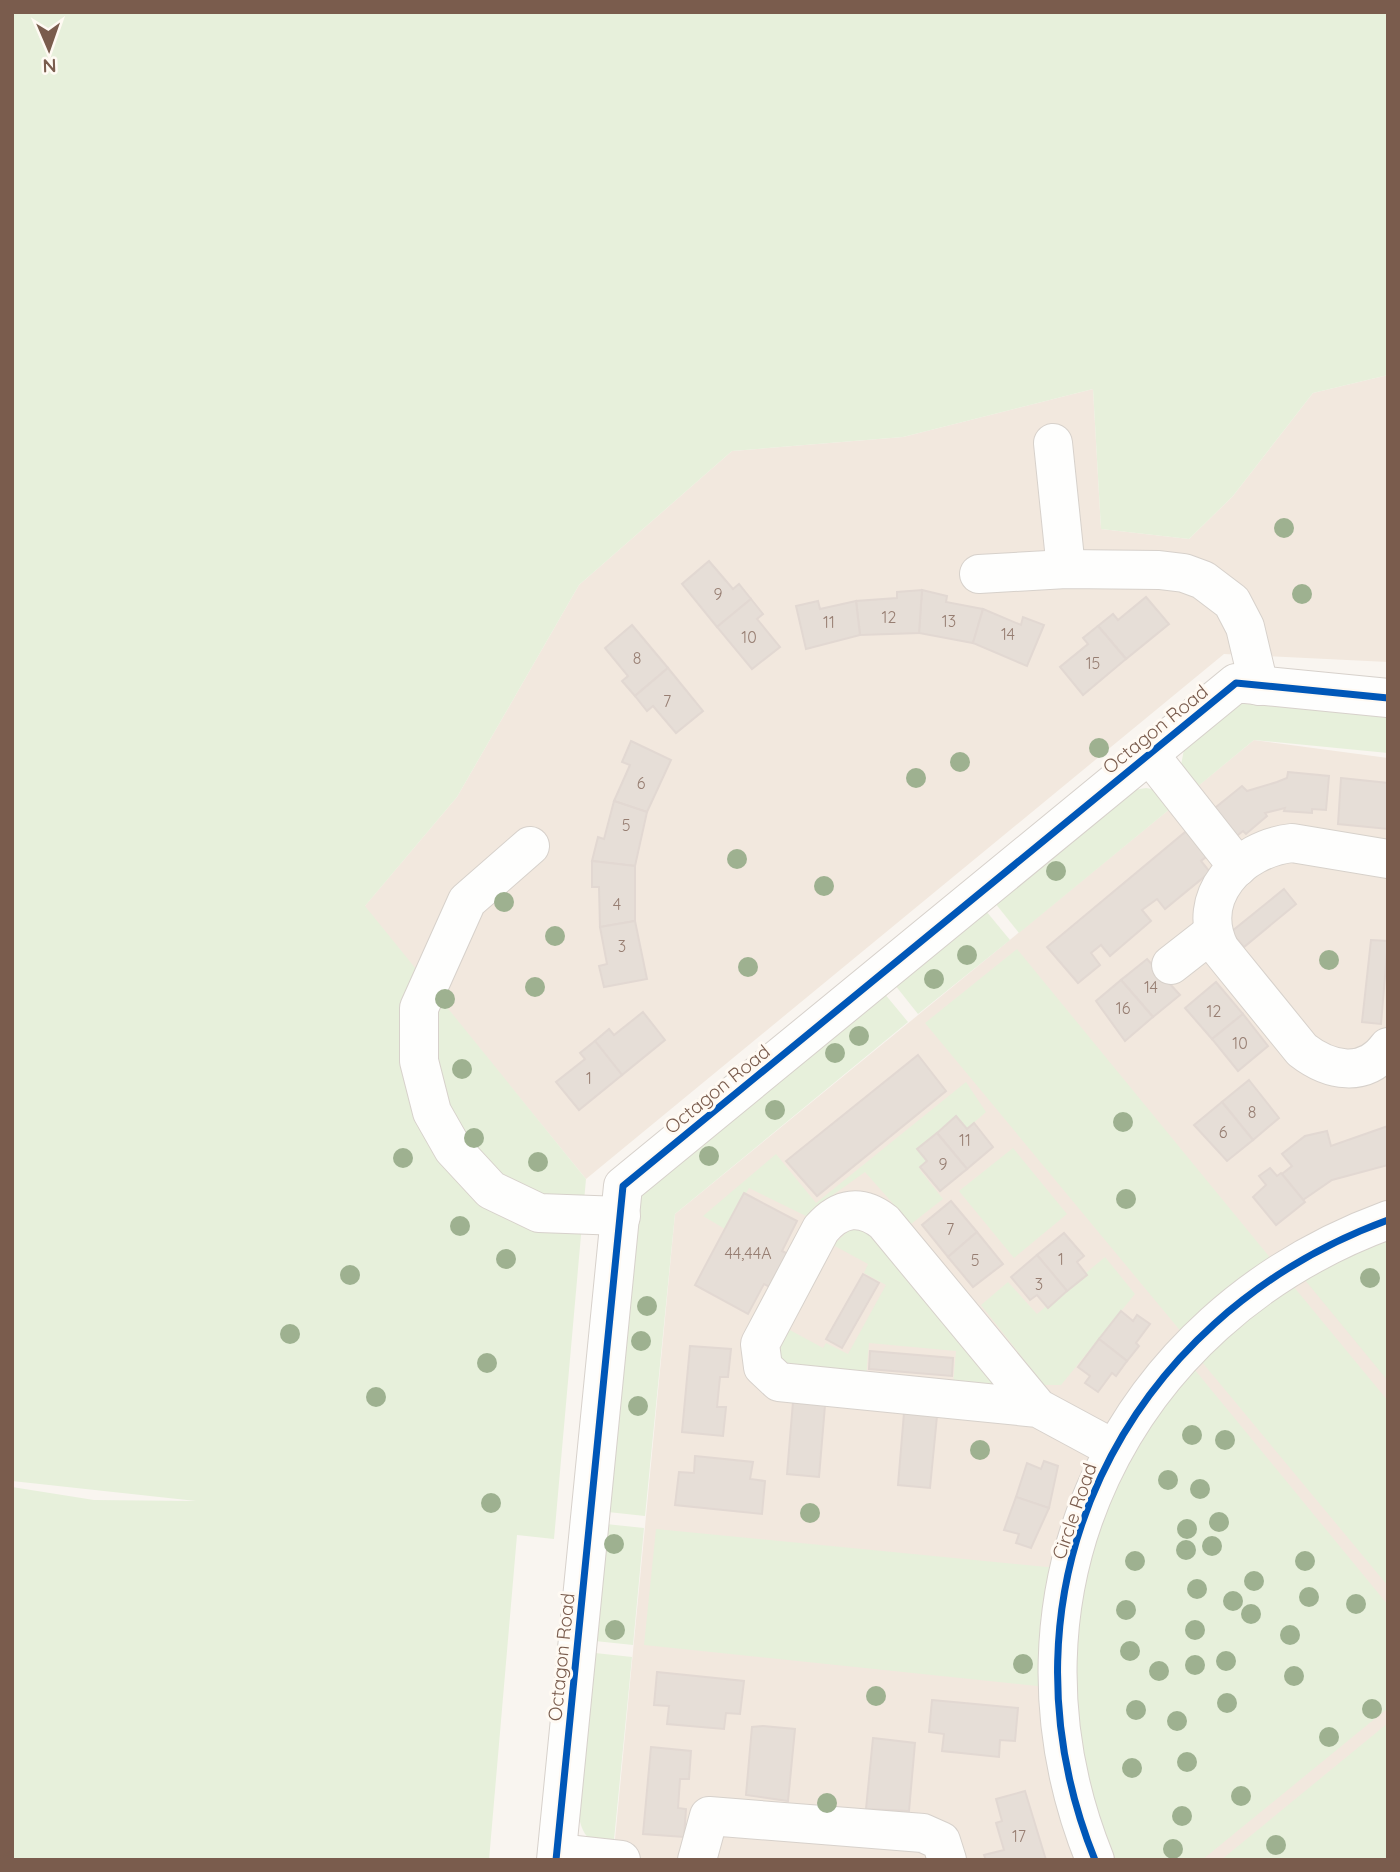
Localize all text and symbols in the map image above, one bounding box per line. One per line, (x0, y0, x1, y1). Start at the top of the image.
north arrow (14, 14, 84, 84)
text: N (42, 54, 57, 78)
house number: 9 (714, 584, 723, 604)
house number: 12 (882, 607, 897, 627)
house number: 13 (942, 611, 956, 631)
house number: 11 (823, 612, 835, 632)
house number: 14 (1001, 624, 1015, 644)
house number: 10 (741, 627, 757, 647)
house number: 8 (633, 648, 641, 668)
house number: 15 (1086, 653, 1100, 673)
street label: Octagon Road (1097, 679, 1213, 779)
house number: 7 (663, 691, 671, 711)
house number: 6 (637, 773, 646, 793)
house number: 5 (622, 815, 630, 835)
house number: 4 (613, 894, 621, 914)
house number: 3 (618, 936, 626, 956)
house number: 14 (1144, 977, 1158, 997)
house number: 16 (1116, 998, 1131, 1018)
house number: 12 (1207, 1001, 1222, 1021)
house number: 10 (1232, 1033, 1248, 1053)
street label: Octagon Road (659, 1039, 775, 1139)
house number: 1 (586, 1068, 592, 1088)
house number: 8 (1248, 1102, 1256, 1122)
house number: 6 (1219, 1122, 1228, 1142)
house number: 11 (959, 1130, 971, 1150)
house number: 9 (939, 1154, 948, 1174)
house number: 7 (946, 1219, 954, 1239)
house number: 44,44A (724, 1243, 772, 1263)
house number: 1 (1058, 1249, 1064, 1269)
house number: 5 (971, 1250, 979, 1270)
house number: 3 (1035, 1274, 1043, 1294)
street label: Circle Road (1046, 1460, 1102, 1562)
street label: Octagon Road (542, 1592, 580, 1722)
house number: 17 (1012, 1826, 1026, 1846)

